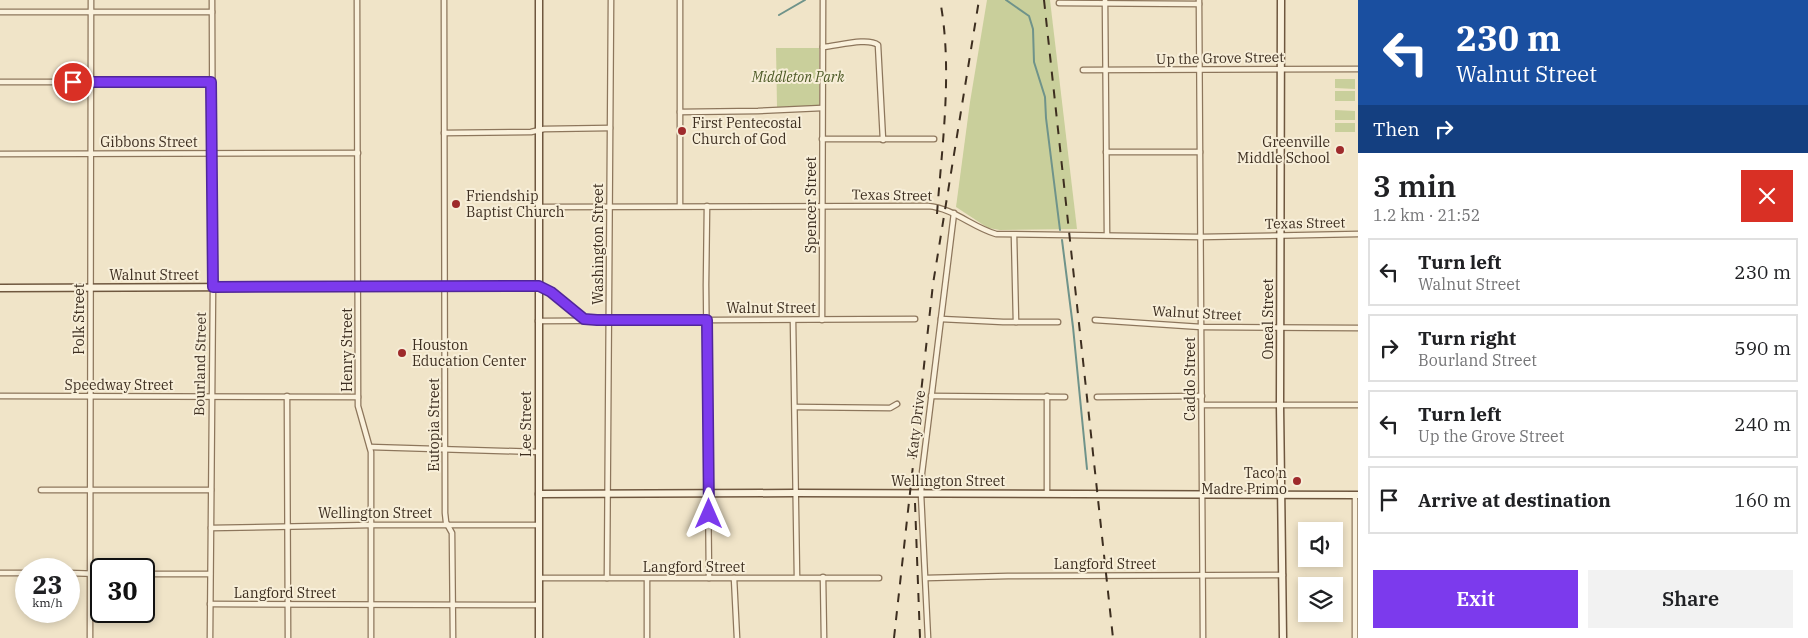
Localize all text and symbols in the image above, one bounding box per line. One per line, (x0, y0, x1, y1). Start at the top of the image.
text: 230 m (1456, 15, 1561, 61)
icon: left (1373, 20, 1438, 85)
street label: Up the Grove Street (1156, 48, 1284, 68)
text: Walnut Street (1456, 59, 1597, 88)
pin (52, 61, 94, 103)
icon: arrive (59, 68, 87, 96)
park label: Middleton Park (751, 68, 845, 86)
place label: First Pentecostal Church of God (692, 114, 802, 148)
icon: right (1430, 115, 1458, 143)
text: Then (1373, 117, 1420, 141)
marker: First Pentecostal Church of God (676, 125, 688, 137)
street label: Gibbons Street (100, 133, 198, 151)
place label: Greenville Middle School (1237, 133, 1330, 167)
marker: Greenville Middle School (1334, 144, 1346, 156)
street label: Spencer Street (802, 157, 820, 253)
text: 3 min (1373, 166, 1456, 205)
button: close (1741, 170, 1793, 222)
street label: Washington Street (589, 183, 607, 305)
street label: Texas Street (851, 185, 933, 205)
place label: Friendship Baptist Church (466, 187, 565, 221)
marker: Friendship Baptist Church (450, 198, 462, 210)
text: 1.2 km · 21:52 (1373, 205, 1480, 225)
street label: Texas Street (1264, 213, 1346, 233)
text: Turn left (1418, 250, 1501, 274)
icon: left (1375, 258, 1403, 286)
text: 230 m (1734, 260, 1791, 284)
street label: Walnut Street (109, 266, 199, 284)
text: Walnut Street (1418, 274, 1521, 294)
street label: Oneal Street (1259, 278, 1277, 360)
street label: Polk Street (70, 283, 88, 355)
street label: Walnut Street (726, 299, 816, 317)
street label: Walnut Street (1152, 302, 1242, 324)
street label: Henry Street (338, 308, 356, 392)
street label: Bourland Street (190, 312, 210, 416)
text: Turn right (1418, 326, 1516, 350)
icon: right (1375, 334, 1403, 362)
place label: Houston Education Center (412, 336, 527, 370)
text: 590 m (1734, 336, 1791, 360)
street label: Caddo Street (1181, 337, 1199, 421)
marker: Houston Education Center (396, 347, 408, 359)
text: Bourland Street (1418, 350, 1537, 370)
street label: Speedway Street (65, 376, 173, 394)
street label: Eutopia Street (425, 378, 443, 472)
street label: Katy Drive (903, 389, 929, 459)
street label: Lee Street (517, 391, 535, 457)
text: Turn left (1418, 402, 1501, 426)
icon: left (1375, 410, 1403, 438)
text: 240 m (1734, 412, 1791, 436)
text: Up the Grove Street (1418, 426, 1564, 446)
place label: Taco'n Madre Primo (1201, 464, 1287, 498)
street label: Wellington Street (891, 472, 1005, 490)
marker: Taco'n Madre Primo (1291, 475, 1303, 487)
icon: arrive (1375, 486, 1403, 514)
position arrow (682, 487, 734, 539)
text: Arrive at destination (1418, 488, 1611, 512)
text: 160 m (1734, 488, 1791, 512)
street label: Wellington Street (318, 504, 432, 522)
map controls (1298, 522, 1343, 622)
button: sound (1298, 522, 1343, 567)
street label: Langford Street (1054, 555, 1156, 573)
speed limit sign: 30 (90, 558, 155, 623)
street label: Langford Street (643, 558, 745, 576)
text: 23 (32, 568, 63, 601)
button: Exit (1373, 570, 1578, 628)
button: Share (1588, 570, 1793, 628)
button: layers (1298, 577, 1343, 622)
street label: Langford Street (234, 584, 336, 602)
text: km/h (32, 595, 63, 610)

